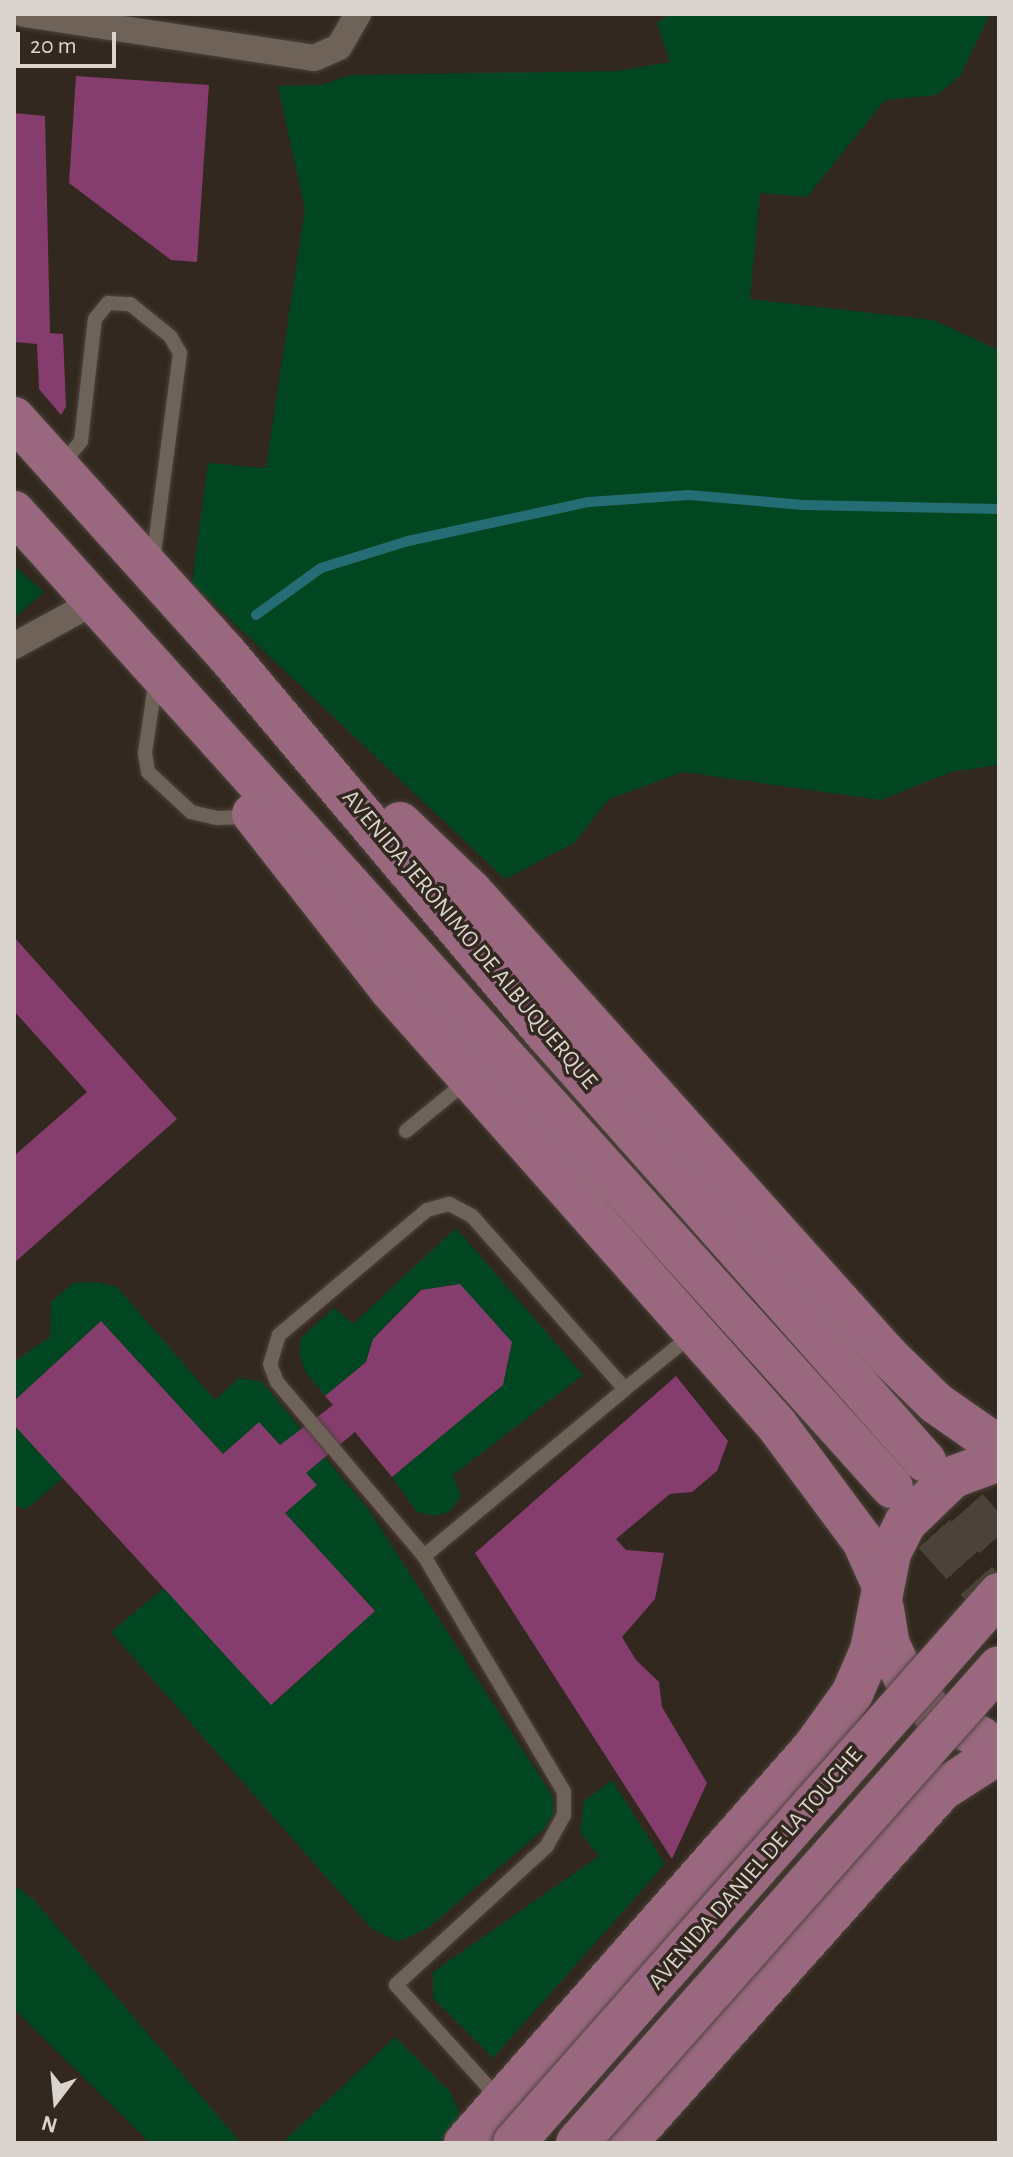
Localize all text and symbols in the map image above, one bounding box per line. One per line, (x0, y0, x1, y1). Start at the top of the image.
scale bar (20, 16, 120, 66)
text: 20 m (30, 34, 77, 58)
street label: AVENIDA JERÔNIMO DE ALBUQUERQUE (335, 784, 603, 1096)
street label: AVENIDA DANIEL DE LA TOUCHE (643, 1742, 869, 1996)
north arrow (16, 2061, 96, 2141)
text: N (39, 2111, 60, 2137)

